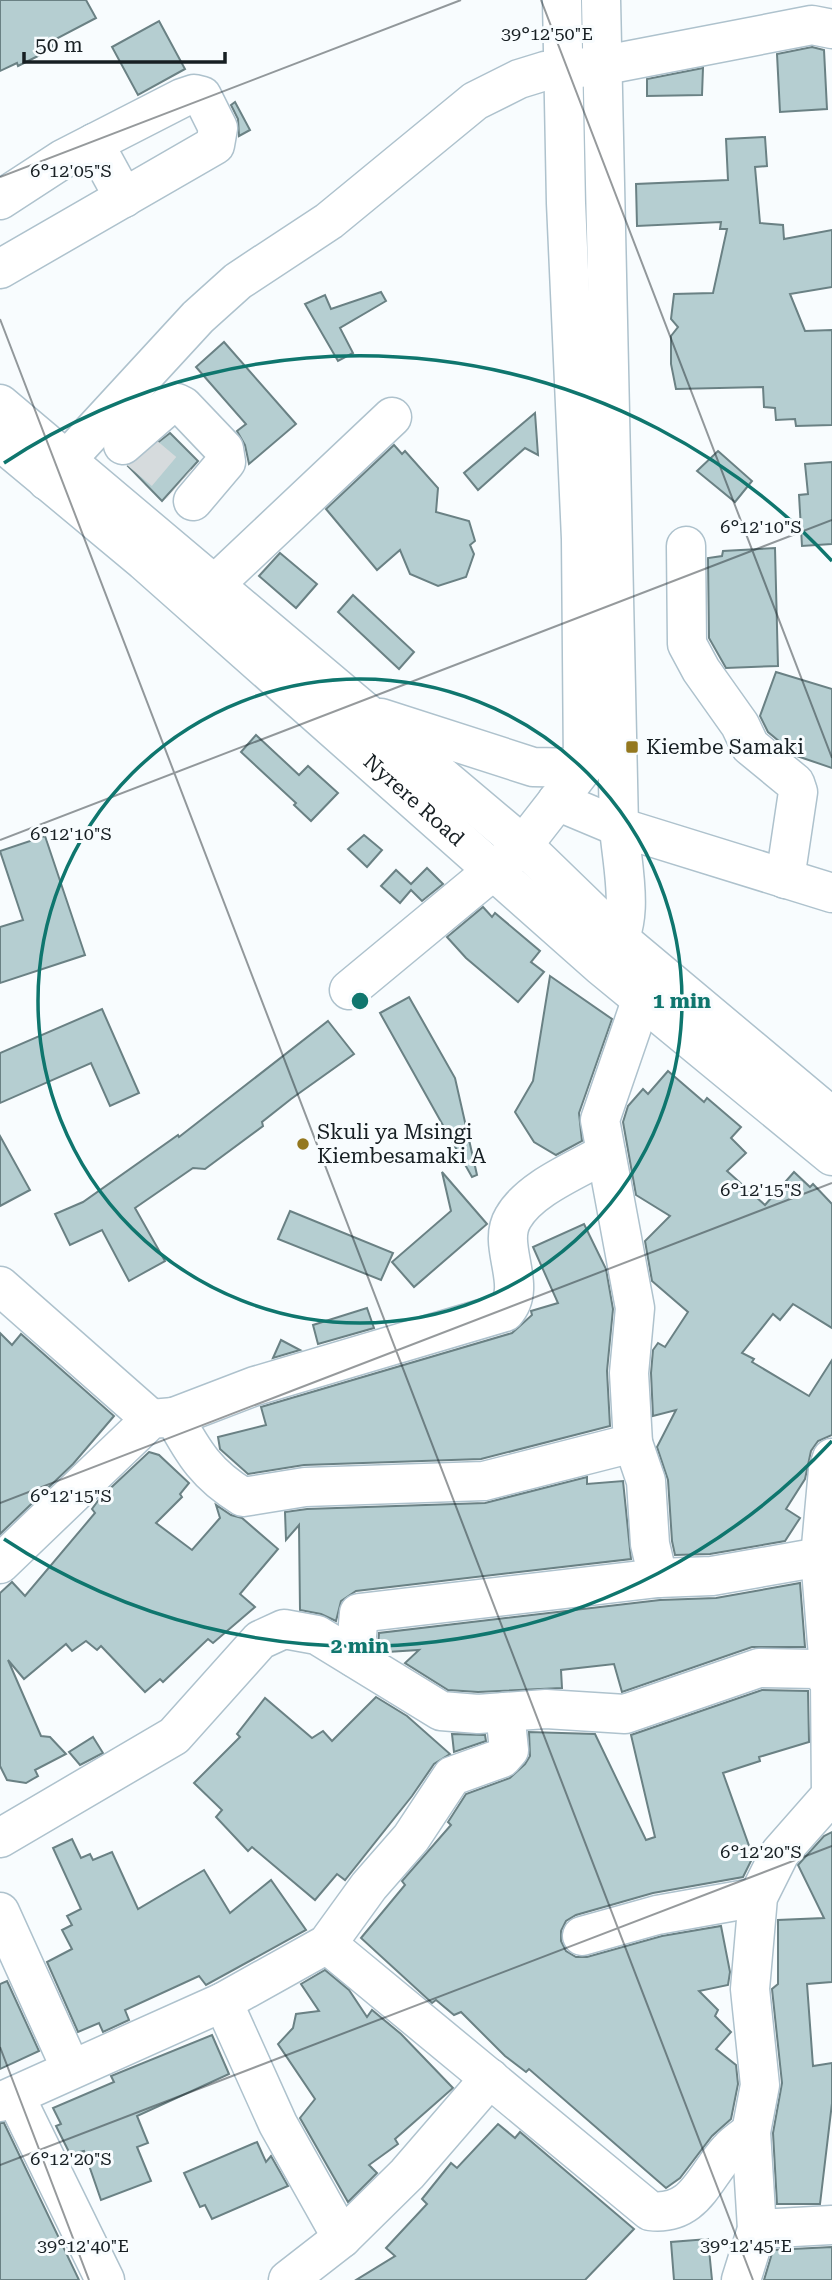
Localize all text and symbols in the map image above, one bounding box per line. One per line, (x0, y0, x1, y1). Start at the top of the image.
scale bar (24, 21, 226, 65)
text: 39°12'50"E (501, 23, 593, 44)
text: 50 m (35, 33, 83, 57)
text: 6°12'05"S (30, 160, 112, 181)
text: 6°12'10"S (720, 516, 802, 537)
place label: Kiembe Samaki (646, 735, 804, 759)
marker: Kiembe Samaki (624, 739, 640, 755)
street label: Nyrere Road (359, 749, 469, 851)
text: 6°12'10"S (30, 823, 112, 844)
centre of rings (348, 989, 372, 1013)
text: 1 min (653, 989, 711, 1013)
place label: Skuli ya Msingi Kiembesamaki A (317, 1120, 487, 1168)
marker: Skuli ya Msingi Kiembesamaki A (295, 1136, 311, 1152)
text: 6°12'15"S (720, 1179, 802, 1200)
text: 6°12'15"S (30, 1485, 112, 1506)
text: 2 min (331, 1634, 389, 1658)
text: 6°12'20"S (720, 1841, 802, 1862)
text: 6°12'20"S (30, 2148, 112, 2169)
text: 39°12'40"E (37, 2235, 129, 2256)
text: 39°12'45"E (700, 2235, 792, 2256)

